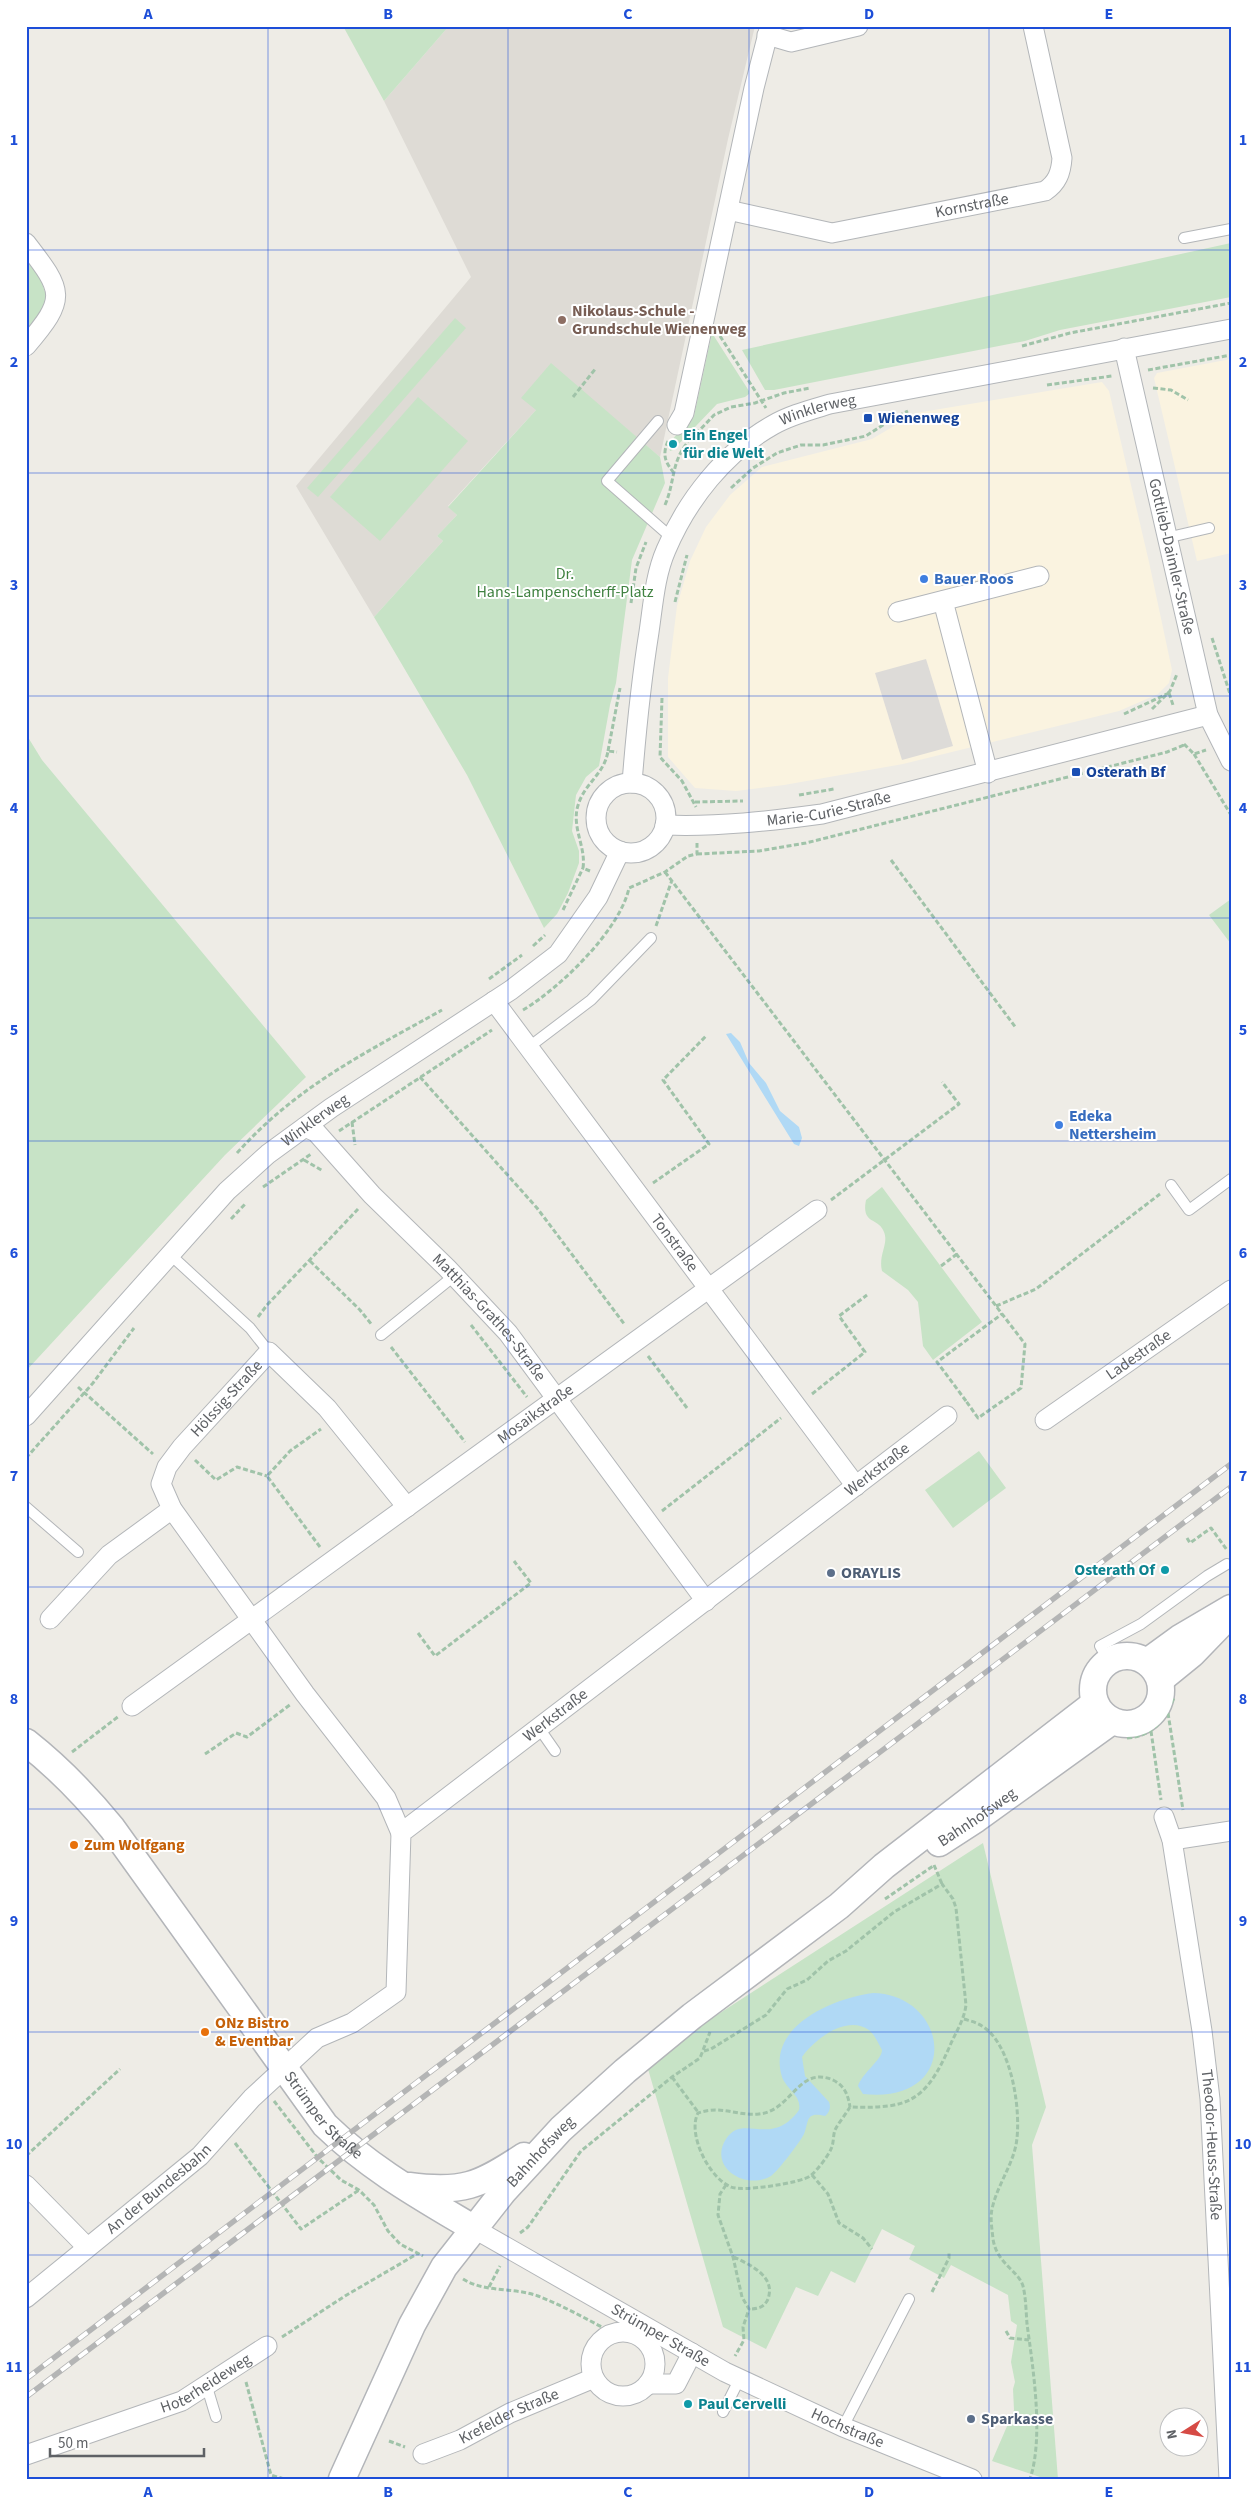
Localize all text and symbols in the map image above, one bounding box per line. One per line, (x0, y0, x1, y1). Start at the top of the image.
text: A (142, 3, 153, 25)
text: B (383, 3, 393, 25)
text: C (623, 3, 633, 25)
text: D (864, 3, 874, 25)
text: E (1105, 3, 1113, 25)
text: 1 (10, 129, 18, 151)
text: 1 (1239, 129, 1247, 151)
street label: Kornstraße (933, 187, 1010, 223)
place label: Nikolaus-Schule - Grundschule Wienenweg (572, 300, 747, 340)
marker: Nikolaus-Schule - Grundschule Wienenweg (556, 314, 568, 326)
text: 2 (10, 351, 18, 373)
text: 2 (1239, 351, 1247, 373)
street label: Winklerweg (776, 388, 857, 431)
place label: Wienenweg (878, 407, 960, 429)
marker: Wienenweg (862, 412, 874, 424)
place label: Ein Engel für die Welt (683, 424, 764, 464)
marker: Ein Engel für die Welt (667, 438, 679, 450)
street label: Gottlieb-Daimler-Straße (1143, 476, 1200, 637)
park label: Dr. Hans-Lampenscherff-Platz (476, 563, 654, 603)
place label: Bauer Roos (934, 568, 1013, 590)
marker: Bauer Roos (918, 573, 930, 585)
text: 3 (10, 574, 18, 596)
text: 3 (1239, 574, 1247, 596)
place label: Osterath Bf (1086, 761, 1166, 783)
marker: Osterath Bf (1070, 766, 1082, 778)
street label: Marie-Curie-Straße (765, 786, 893, 832)
text: 4 (10, 797, 19, 819)
text: 4 (1239, 797, 1248, 819)
text: 5 (10, 1019, 18, 1041)
text: 5 (1239, 1019, 1247, 1041)
street label: Winklerweg (277, 1088, 353, 1152)
place label: Edeka Nettersheim (1069, 1105, 1157, 1145)
marker: Edeka Nettersheim (1053, 1119, 1065, 1131)
street label: Tonstraße (646, 1210, 704, 1277)
text: 6 (10, 1242, 18, 1264)
text: 6 (1239, 1242, 1247, 1264)
street label: Matthias-Grathes-Straße (427, 1249, 551, 1386)
street label: Ladestraße (1101, 1324, 1175, 1385)
street label: Hölssig-Straße (186, 1355, 268, 1442)
street label: Mosaikstraße (493, 1379, 578, 1449)
street label: Werkstraße (840, 1437, 914, 1501)
text: 7 (10, 1465, 18, 1487)
text: 7 (1239, 1465, 1247, 1487)
place label: Osterath Of (1074, 1559, 1156, 1581)
place label: ORAYLIS (841, 1562, 901, 1584)
marker: Osterath Of (1159, 1564, 1171, 1576)
marker: ORAYLIS (825, 1567, 837, 1579)
street label: Werkstraße (518, 1683, 592, 1747)
text: 8 (10, 1688, 18, 1710)
text: 8 (1239, 1688, 1247, 1710)
street label: Bahnhofsweg (933, 1782, 1021, 1852)
place label: Zum Wolfgang (84, 1834, 185, 1856)
marker: Zum Wolfgang (68, 1839, 80, 1851)
text: 9 (10, 1910, 18, 1932)
text: 9 (1239, 1910, 1247, 1932)
place label: ONz Bistro & Eventbar (215, 2012, 294, 2052)
marker: ONz Bistro & Eventbar (199, 2026, 211, 2038)
street label: Strümper Straße (279, 2067, 367, 2164)
street label: Theodor-Heuss-Straße (1196, 2068, 1227, 2221)
street label: Bahnhofsweg (501, 2111, 580, 2192)
text: 10 (6, 2133, 22, 2155)
text: 10 (1235, 2133, 1251, 2155)
street label: An der Bundesbahn (102, 2139, 217, 2239)
street label: Strümper Straße (607, 2298, 714, 2372)
street label: Hoterheideweg (157, 2348, 255, 2419)
text: 11 (6, 2356, 22, 2378)
text: 11 (1235, 2356, 1251, 2378)
street label: Krefelder Straße (455, 2383, 562, 2450)
place label: Paul Cervelli (698, 2393, 786, 2415)
marker: Paul Cervelli (682, 2398, 694, 2410)
street label: Hochstraße (807, 2403, 887, 2453)
place label: Sparkasse (981, 2408, 1053, 2430)
north arrow (1160, 2408, 1210, 2458)
marker: Sparkasse (965, 2413, 977, 2425)
scale bar (50, 2425, 204, 2457)
text: N (1162, 2428, 1183, 2441)
text: 50 m (58, 2433, 88, 2454)
text: A (142, 2481, 153, 2503)
text: B (383, 2481, 393, 2503)
text: C (623, 2481, 633, 2503)
text: D (864, 2481, 874, 2503)
text: E (1105, 2481, 1113, 2503)

